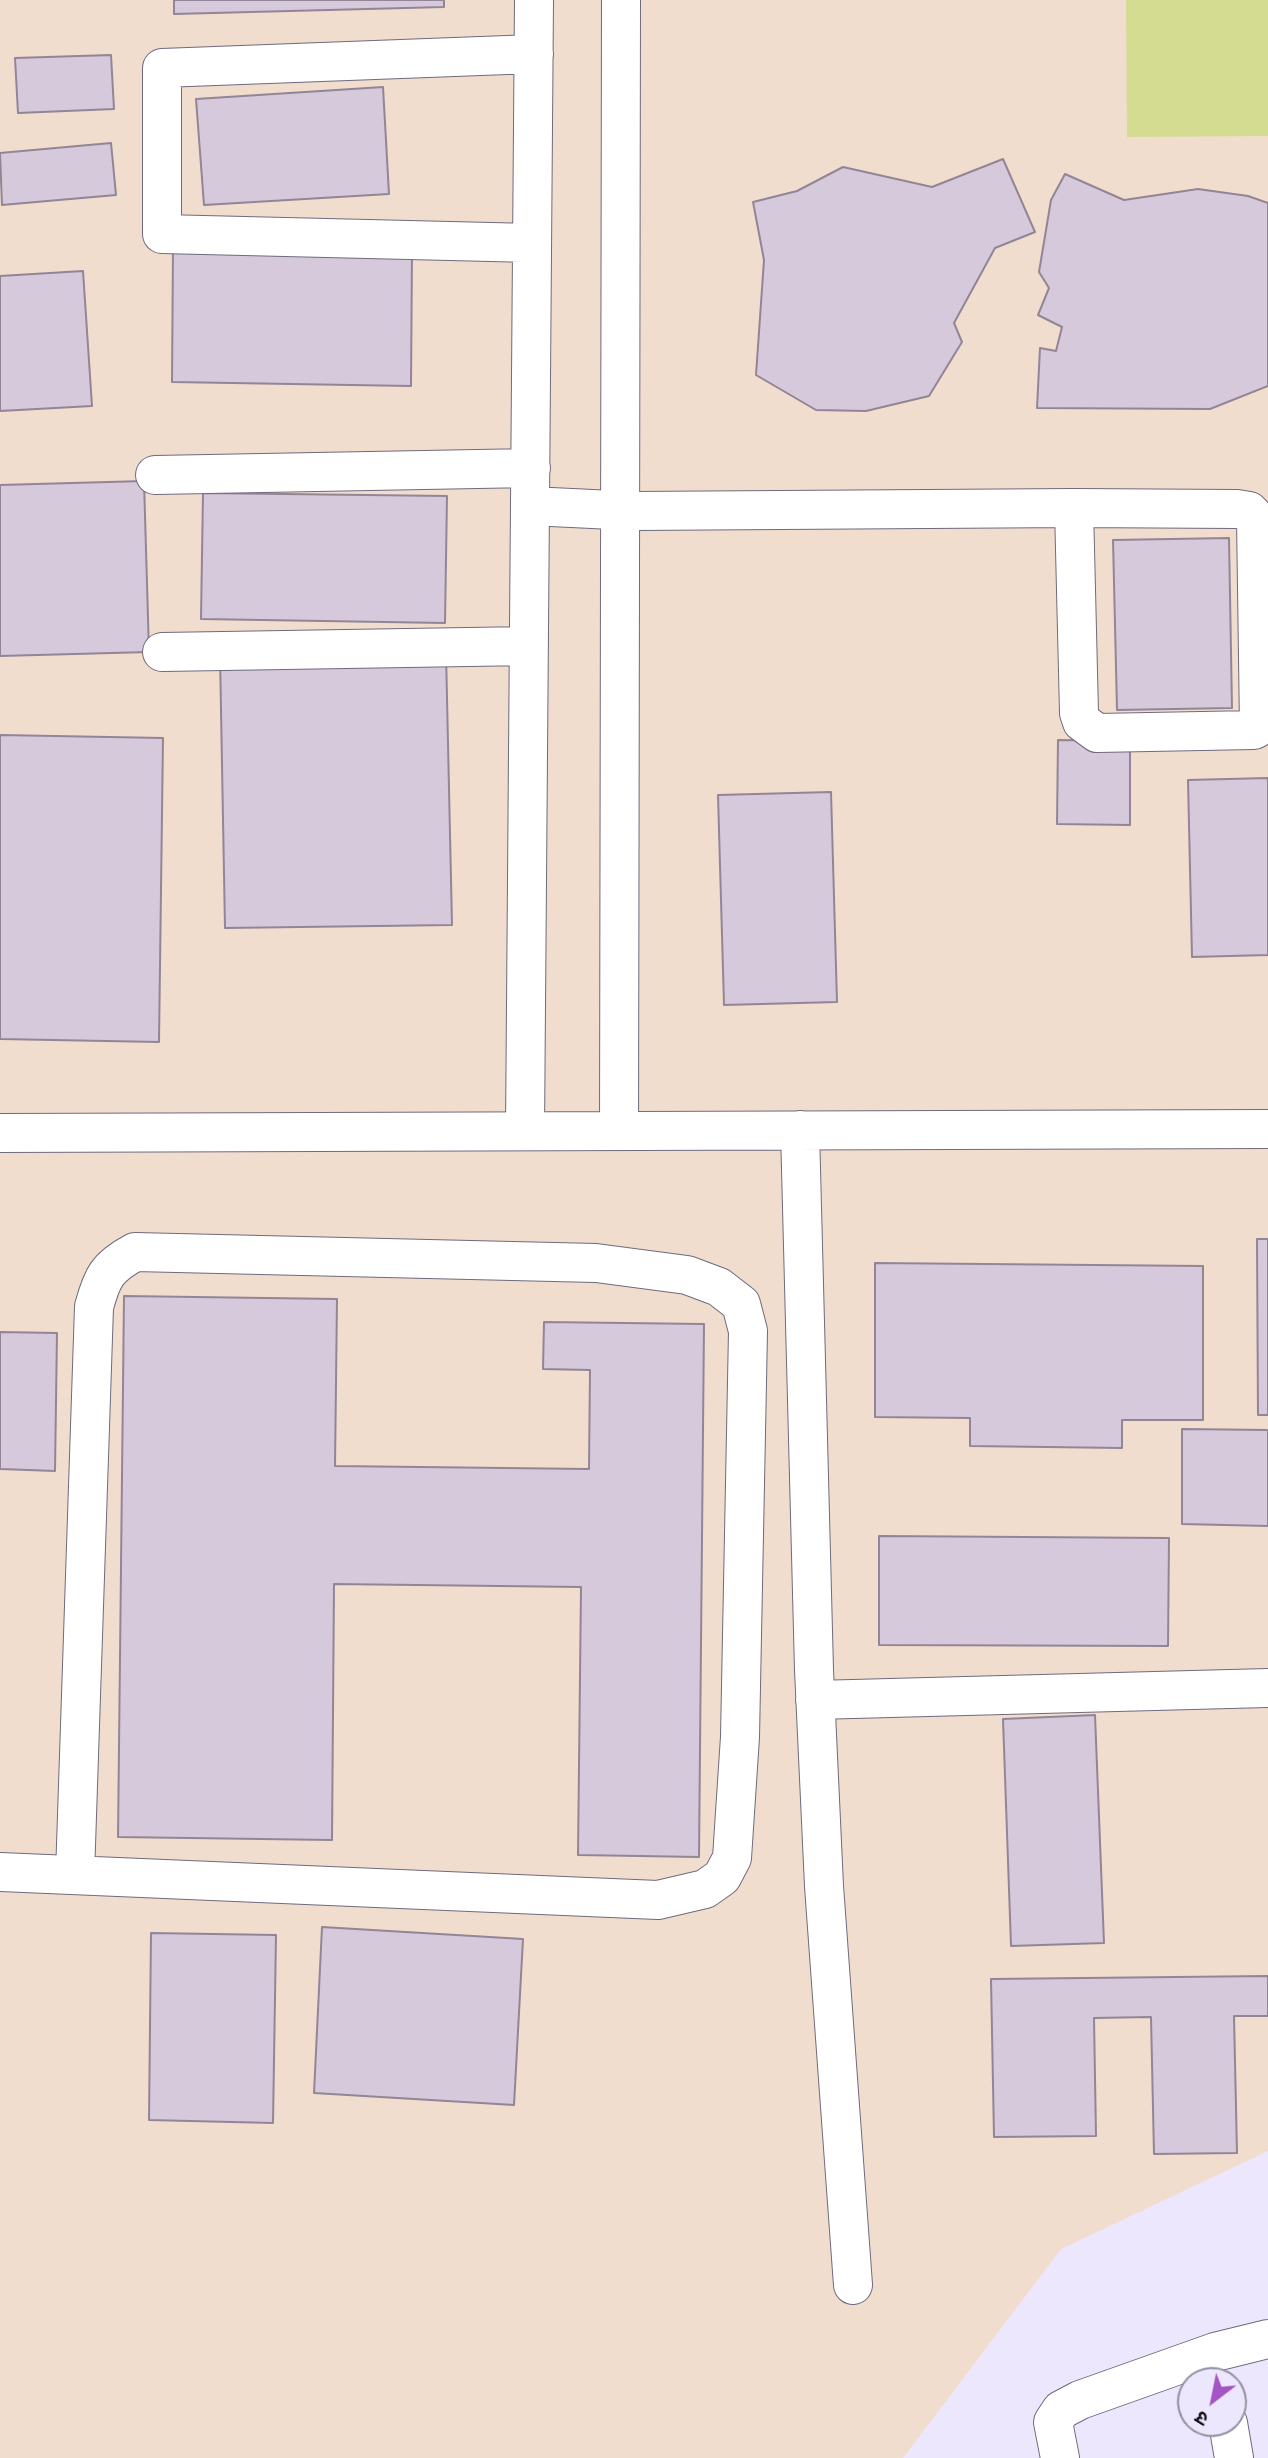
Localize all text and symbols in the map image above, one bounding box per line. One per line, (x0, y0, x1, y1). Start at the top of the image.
north arrow (1177, 2367, 1247, 2437)
text: उ (1191, 2406, 1212, 2431)

